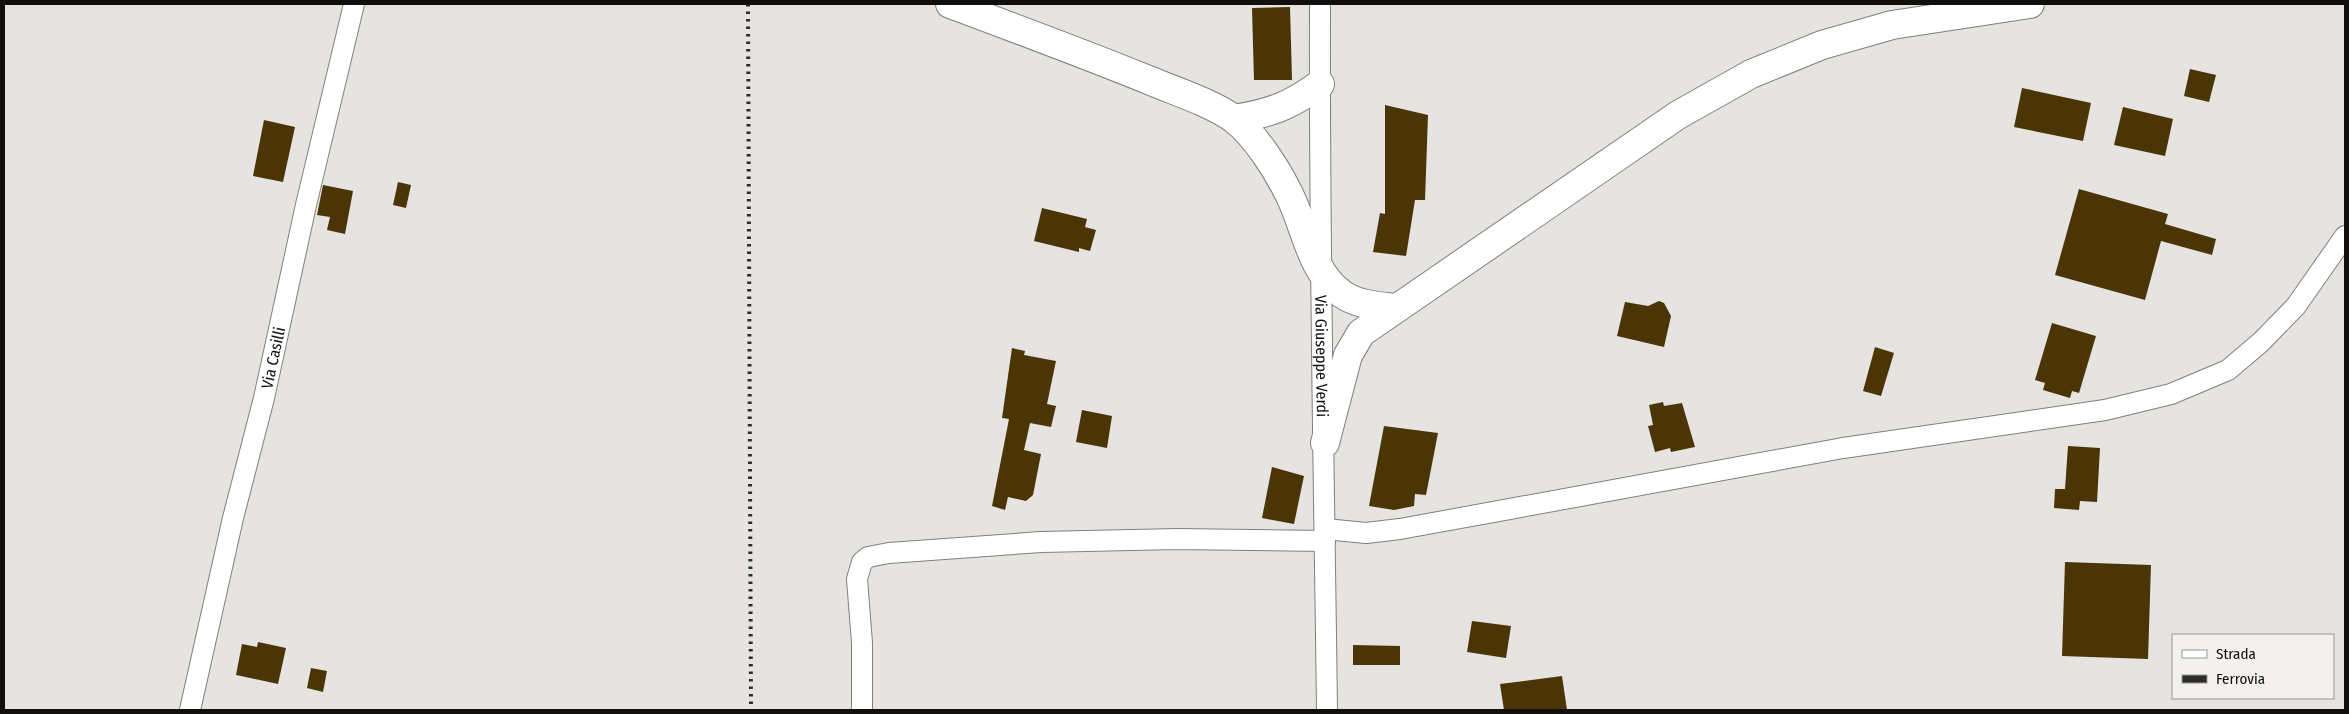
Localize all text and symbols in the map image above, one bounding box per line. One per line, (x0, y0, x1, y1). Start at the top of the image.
street label: Via Giuseppe Verdi (1311, 295, 1332, 417)
street label: Via Casilli (257, 325, 289, 391)
legend (2172, 634, 2334, 699)
text: Strada (2216, 645, 2256, 663)
text: Ferrovia (2216, 670, 2265, 688)

